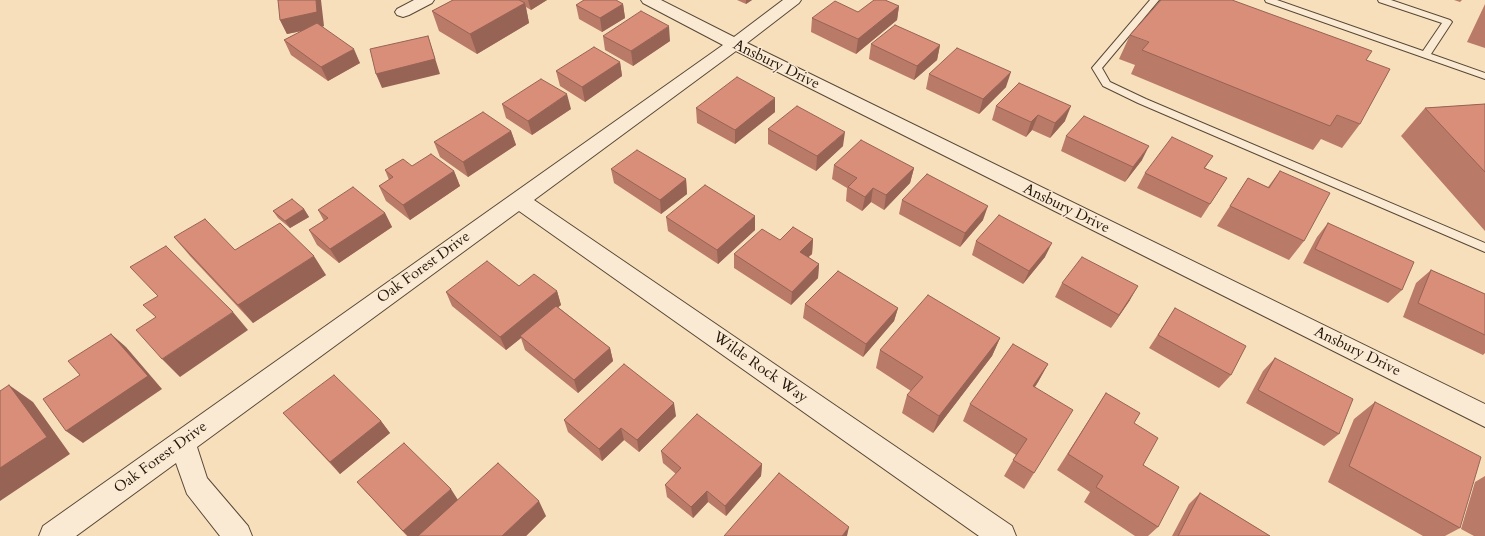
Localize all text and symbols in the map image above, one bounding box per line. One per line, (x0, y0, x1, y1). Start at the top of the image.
street label: Ansbury Drive (730, 36, 822, 94)
street label: Ansbury Drive (1020, 180, 1112, 238)
street label: Oak Forest Drive (374, 228, 474, 308)
street label: Ansbury Drive (1311, 323, 1403, 381)
street label: Wilde Rock Way (709, 329, 811, 407)
street label: Oak Forest Drive (111, 418, 211, 498)

